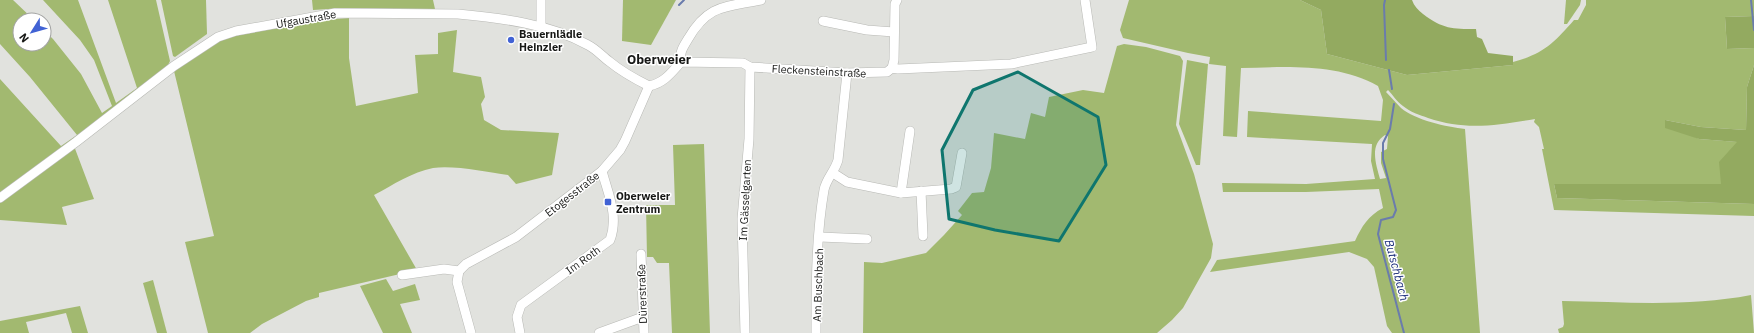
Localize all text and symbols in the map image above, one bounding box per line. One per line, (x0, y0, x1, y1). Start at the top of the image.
street label: Ufgaustraße (275, 7, 337, 31)
north arrow (12, 12, 52, 52)
place label: Bauernlädle Heinzler (519, 27, 582, 54)
text: N (16, 31, 32, 45)
marker: Bauernlädle Heinzler (506, 35, 516, 45)
district label: Oberweier (627, 51, 691, 68)
street label: Fleckensteinstraße (771, 62, 867, 80)
street label: Im Gässelgarten (736, 159, 754, 241)
street label: Etogesstraße (542, 168, 602, 220)
place label: Oberweier Zentrum (616, 189, 671, 216)
marker: Oberweier Zentrum (603, 197, 613, 207)
water label: Butschbach (1382, 238, 1412, 302)
street label: Im Roth (563, 243, 603, 277)
street label: Am Buschbach (810, 248, 826, 322)
street label: Dürerstraße (634, 264, 650, 324)

